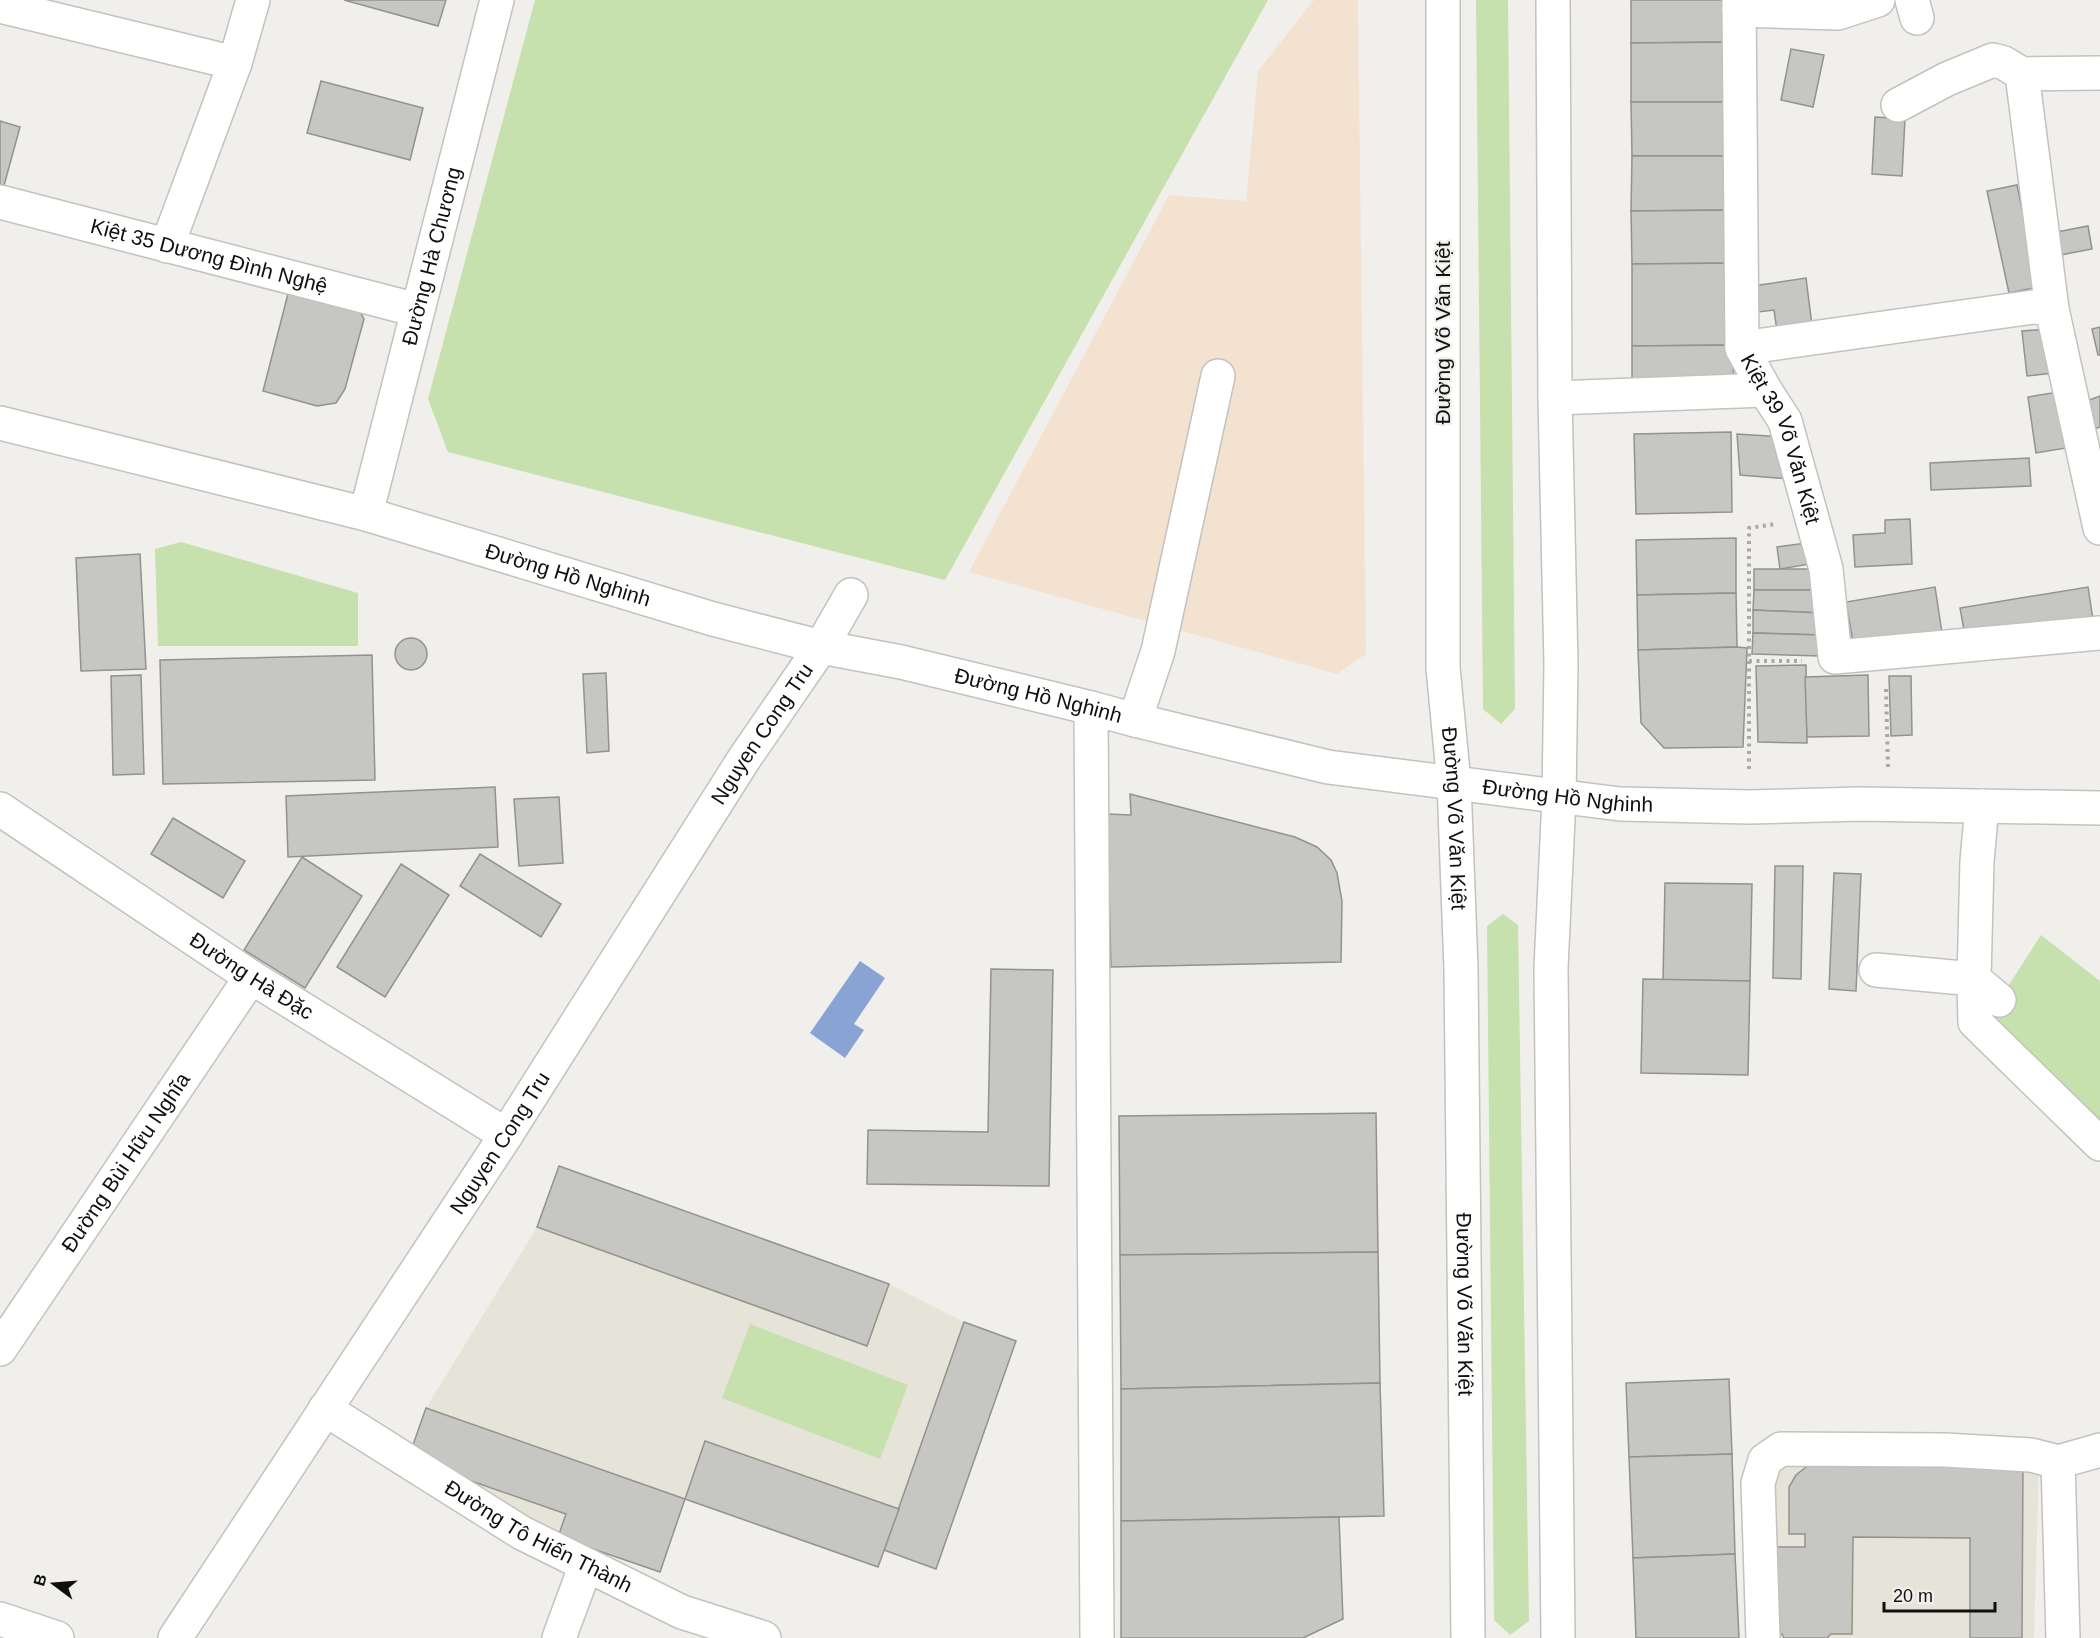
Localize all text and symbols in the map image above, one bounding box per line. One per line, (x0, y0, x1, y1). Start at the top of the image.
street label: Đường Hà Chương (397, 165, 465, 348)
street label: Kiệt 35 Dương Đình Nghệ (88, 214, 330, 297)
street label: Đường Võ Văn Kiệt (1431, 241, 1454, 425)
street label: Kiệt 39 Võ Văn Kiệt (1737, 350, 1825, 527)
street label: Đường Hồ Nghinh (483, 539, 653, 610)
street label: Nguyen Cong Tru (706, 659, 817, 808)
street label: Đường Hồ Nghinh (952, 663, 1125, 727)
street label: Đường Võ Văn Kiệt (1438, 726, 1471, 911)
street label: Đường Hồ Nghinh (1481, 775, 1653, 816)
street label: Đường Hà Đặc (186, 927, 318, 1024)
street label: Đường Bùi Hữu Nghĩa (57, 1068, 194, 1256)
street label: Nguyen Cong Tru (445, 1068, 554, 1218)
street label: Đường Võ Văn Kiệt (1453, 1213, 1477, 1396)
street label: Đường Tô Hiến Thành (441, 1475, 636, 1597)
north arrow (24, 1554, 84, 1614)
text: B (30, 1572, 50, 1588)
scale bar (1884, 1575, 1995, 1613)
text: 20 m (1893, 1586, 1933, 1606)

